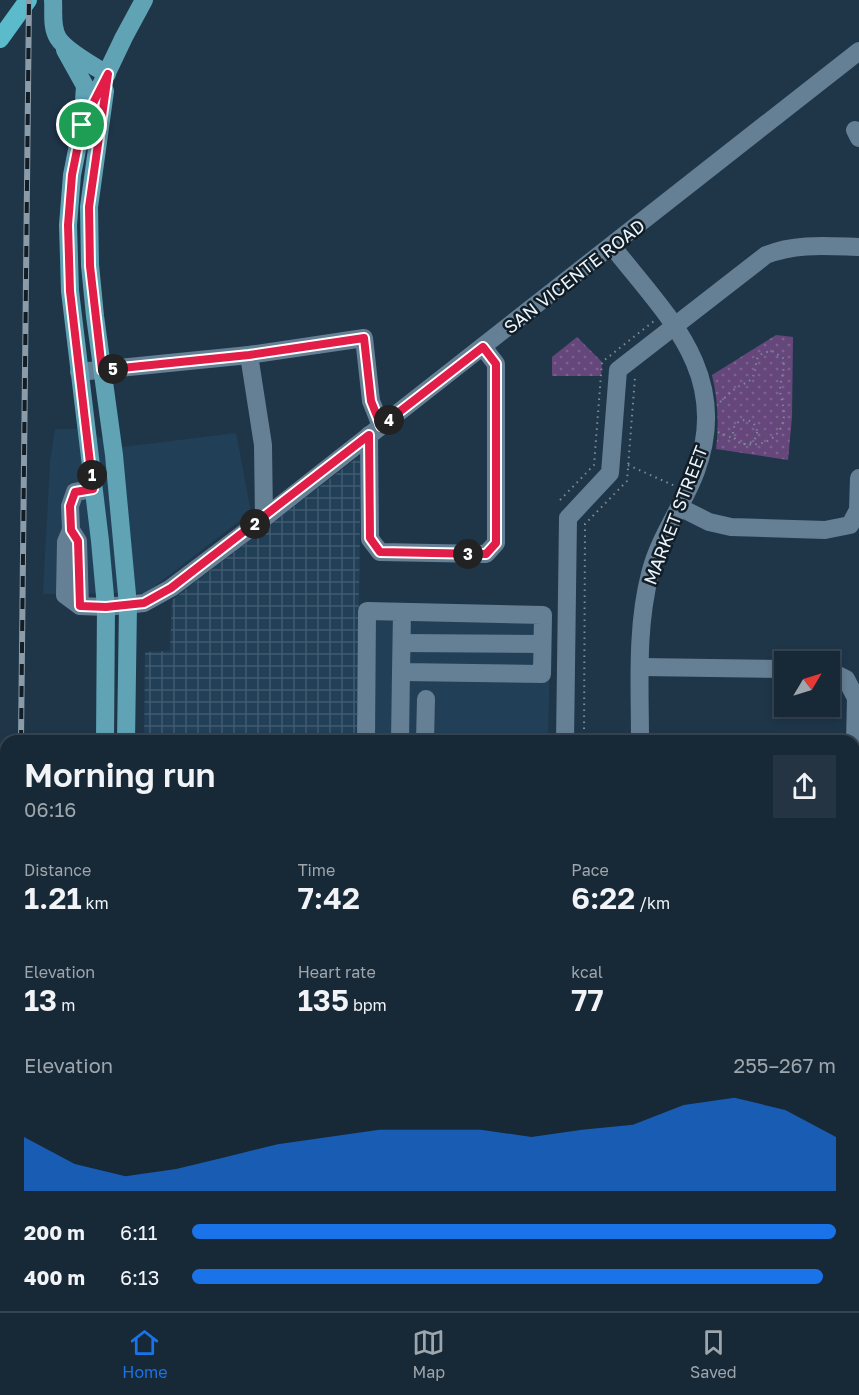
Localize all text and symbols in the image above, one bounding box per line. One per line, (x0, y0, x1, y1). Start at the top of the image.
pin (56, 99, 107, 150)
icon: arrive (65, 108, 98, 141)
street label: SAN VICENTE ROAD (499, 214, 649, 338)
pin: 5 (98, 354, 128, 384)
text: 5 (108, 359, 118, 379)
pin: 4 (374, 405, 404, 435)
text: 4 (384, 410, 394, 430)
street label: MARKET STREET (638, 442, 712, 588)
pin: 1 (77, 460, 107, 490)
text: 1 (88, 465, 96, 485)
pin: 2 (240, 509, 270, 539)
text: 2 (250, 514, 260, 534)
pin: 3 (453, 539, 483, 569)
text: 3 (463, 544, 473, 564)
north arrow (774, 651, 840, 717)
map controls (774, 651, 840, 717)
text: Morning run (24, 755, 216, 794)
button: share (773, 755, 836, 818)
text: 06:16 (24, 797, 76, 821)
text: Distance (24, 860, 91, 880)
text: Time (298, 860, 335, 880)
text: Pace (571, 860, 609, 880)
text: 1.21 (24, 880, 82, 916)
text: 7:42 (298, 880, 360, 916)
text: 6:22 (571, 880, 635, 916)
text: km (82, 893, 109, 913)
text: /km (635, 893, 670, 913)
text: Elevation (24, 962, 95, 982)
text: Heart rate (298, 962, 376, 982)
text: kcal (571, 962, 603, 982)
text: 13 (24, 982, 57, 1018)
text: 135 (298, 982, 349, 1018)
text: 77 (571, 982, 604, 1018)
text: m (57, 995, 75, 1015)
text: bpm (349, 995, 387, 1015)
text: Elevation (24, 1053, 113, 1077)
text: 255–267 m (734, 1053, 836, 1077)
text: 200 m (24, 1220, 85, 1244)
text: 6:11 (120, 1220, 158, 1244)
text: 400 m (24, 1265, 85, 1289)
text: 6:13 (120, 1265, 160, 1289)
tab: Home (122, 1326, 168, 1382)
tab: Map (412, 1326, 445, 1382)
tab: Saved (690, 1326, 737, 1382)

